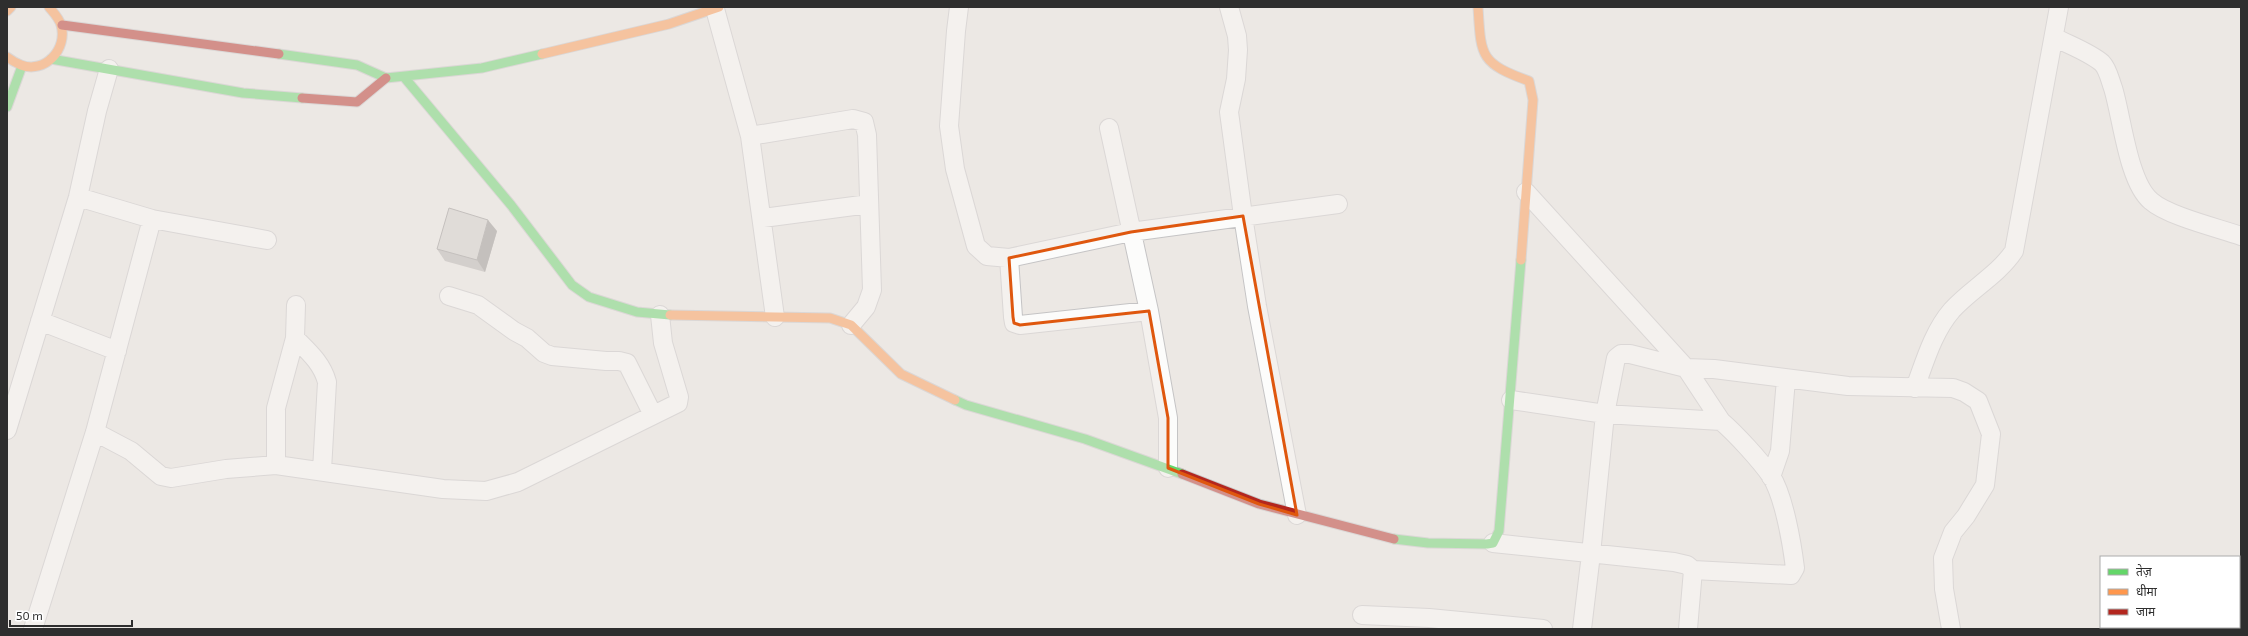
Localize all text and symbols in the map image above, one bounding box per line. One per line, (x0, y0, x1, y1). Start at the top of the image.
legend (2100, 556, 2240, 628)
text: तेज़ (2136, 564, 2153, 578)
text: धीमा (2136, 584, 2158, 598)
scale bar (10, 602, 132, 628)
text: जाम (2136, 604, 2156, 618)
text: 50 m (16, 608, 43, 622)

